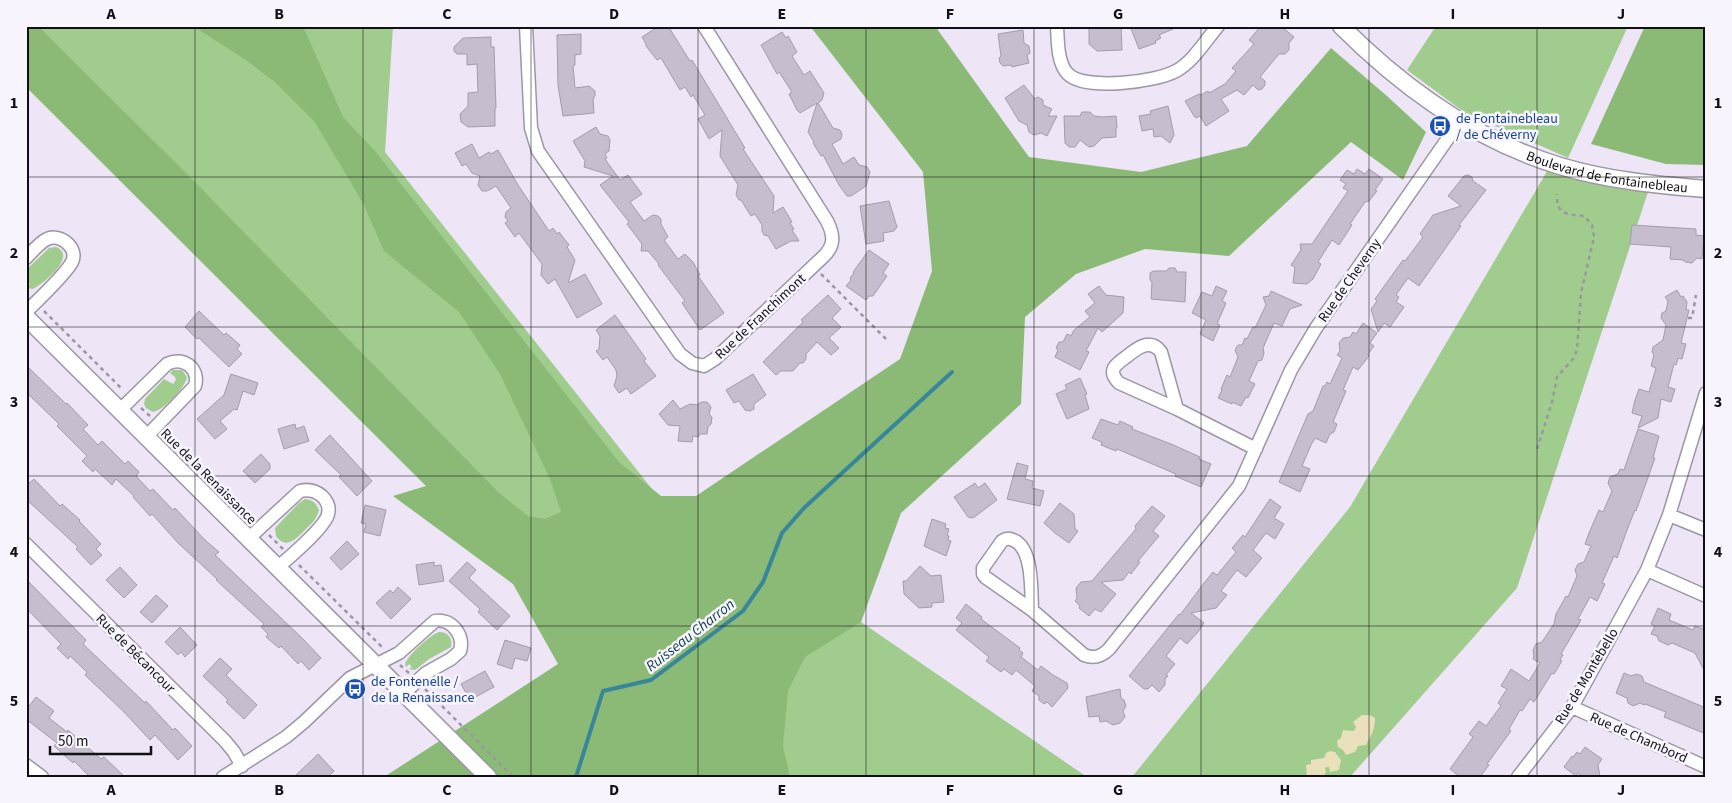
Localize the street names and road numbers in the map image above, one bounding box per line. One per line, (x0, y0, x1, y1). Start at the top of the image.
street label: Boulevard de Fontainebleau (1523, 146, 1689, 198)
street label: Rue de Cheverny (1314, 234, 1386, 326)
street label: Rue de Franchimont (711, 269, 811, 364)
street label: Rue de la Renaissance (156, 424, 261, 529)
street label: Rue de Bécancour (91, 609, 180, 698)
street label: Rue de Montebello (1550, 625, 1624, 728)
street label: Rue de Chambord (1587, 707, 1691, 768)

